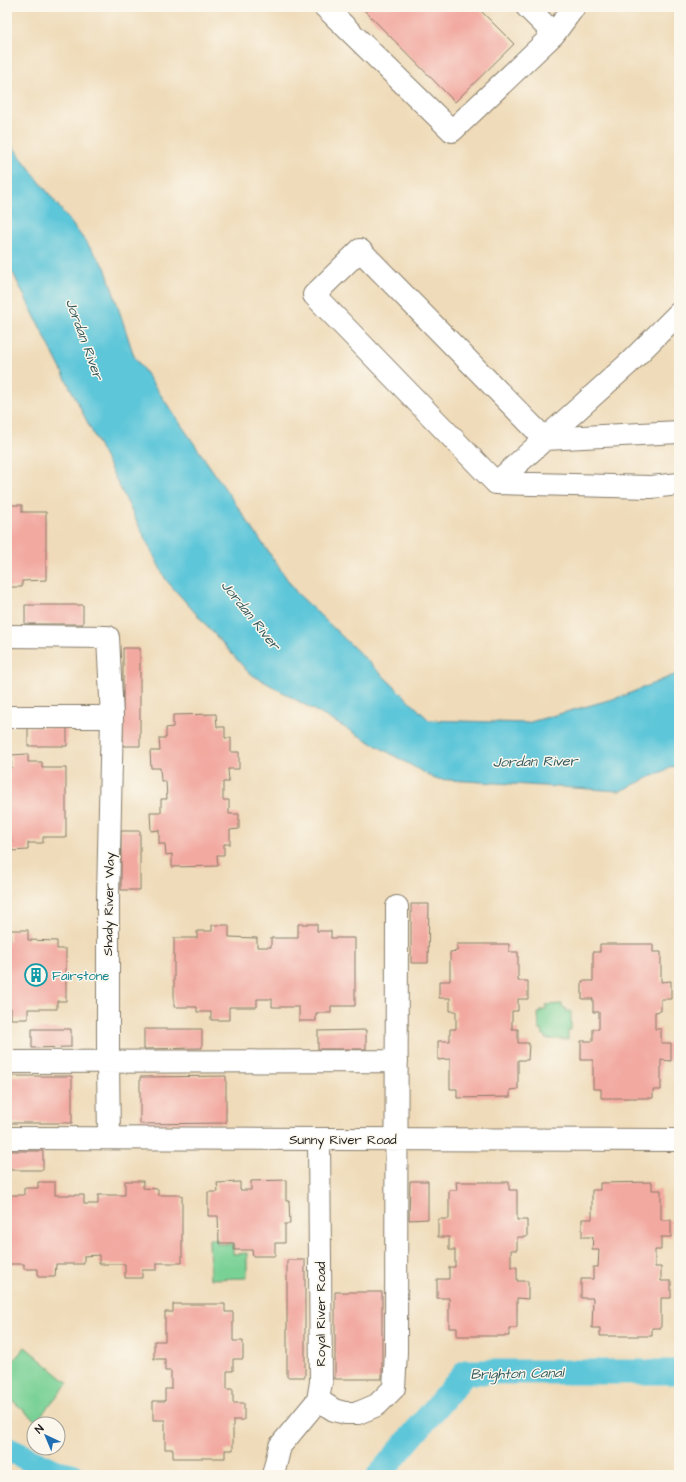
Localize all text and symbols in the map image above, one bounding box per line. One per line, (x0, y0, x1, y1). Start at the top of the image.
water label: Jordan River (60, 296, 108, 384)
water label: Jordan River (216, 576, 285, 656)
water label: Jordan River (493, 751, 579, 773)
street label: Shady River Way (99, 852, 120, 956)
building icon: Fairstone (23, 962, 49, 988)
place label: Fairstone (52, 967, 109, 985)
street label: Sunny River Road (289, 1131, 397, 1150)
street label: Royal River Road (312, 1261, 331, 1366)
water label: Brighton Canal (470, 1363, 566, 1385)
north arrow (26, 1416, 66, 1456)
text: N (32, 1421, 47, 1437)

